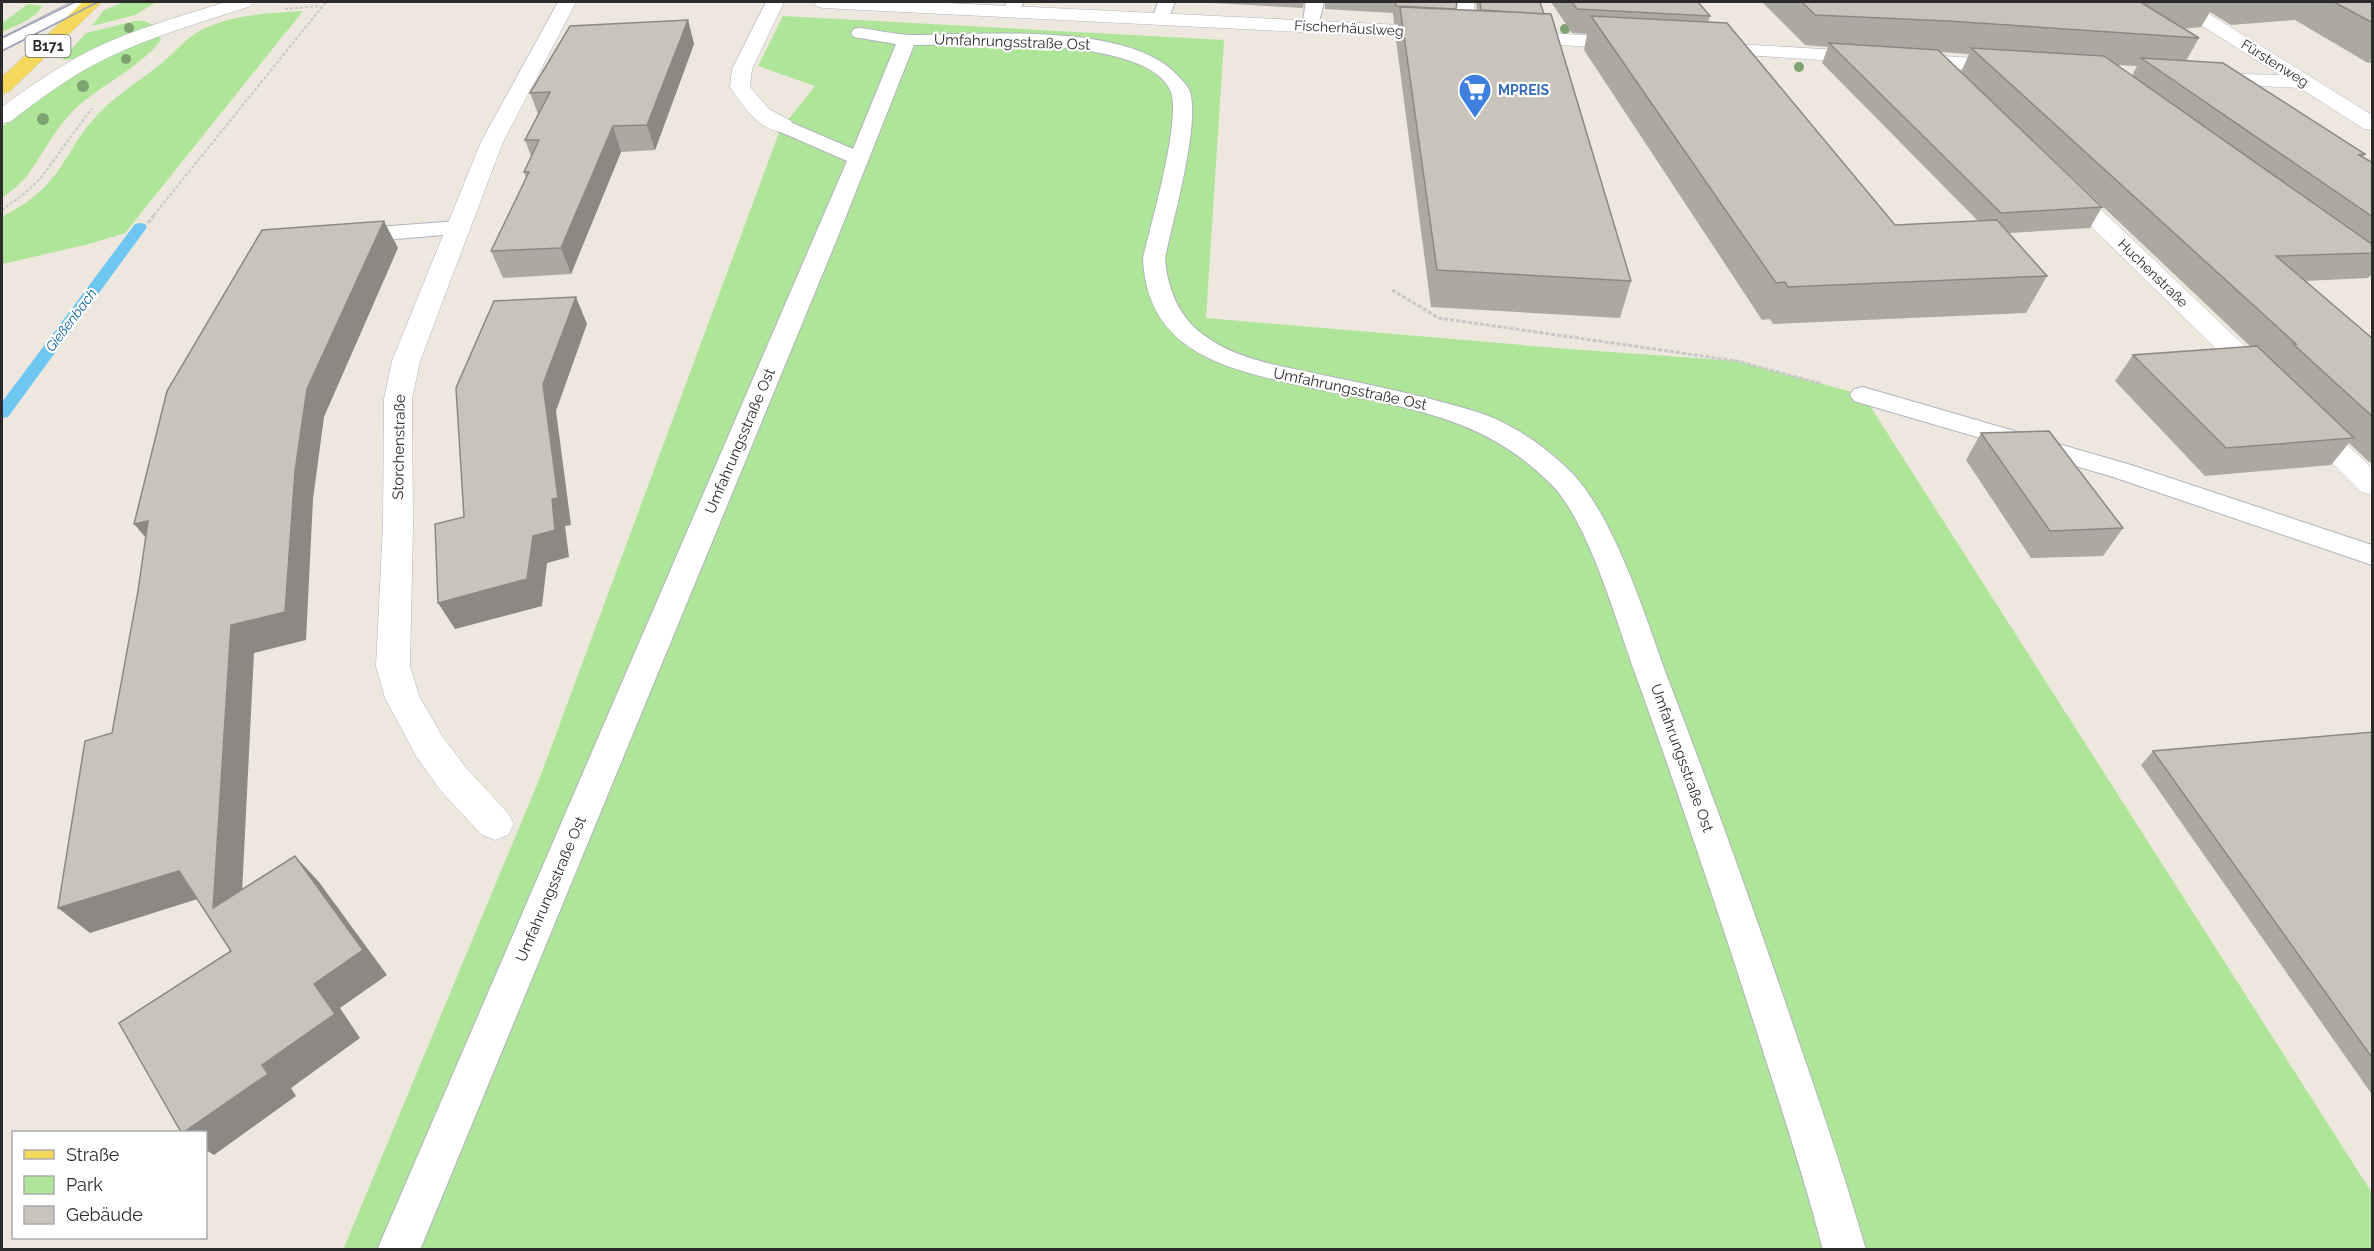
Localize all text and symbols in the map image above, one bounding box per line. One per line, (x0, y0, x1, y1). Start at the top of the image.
street label: Fischerhäuslweg (1294, 17, 1404, 39)
street label: Umfahrungsstraße Ost (934, 30, 1090, 54)
road number: B171 (26, 35, 70, 57)
street label: Fürstenweg (2238, 36, 2312, 90)
supermarket icon: MPREIS (1457, 72, 1493, 119)
place label: MPREIS (1498, 82, 1550, 98)
street label: Huchenstraße (2115, 236, 2191, 310)
water label: Gießenbach (42, 285, 100, 355)
street label: Umfahrungsstraße Ost (1272, 364, 1428, 414)
street label: Umfahrungsstraße Ost (701, 366, 779, 516)
street label: Storchenstraße (389, 394, 409, 500)
street label: Umfahrungsstraße Ost (1647, 681, 1717, 835)
street label: Umfahrungsstraße Ost (512, 814, 590, 964)
legend (12, 1131, 207, 1239)
text: Straße (66, 1144, 120, 1165)
text: Park (66, 1174, 103, 1195)
text: Gebäude (66, 1204, 143, 1225)

